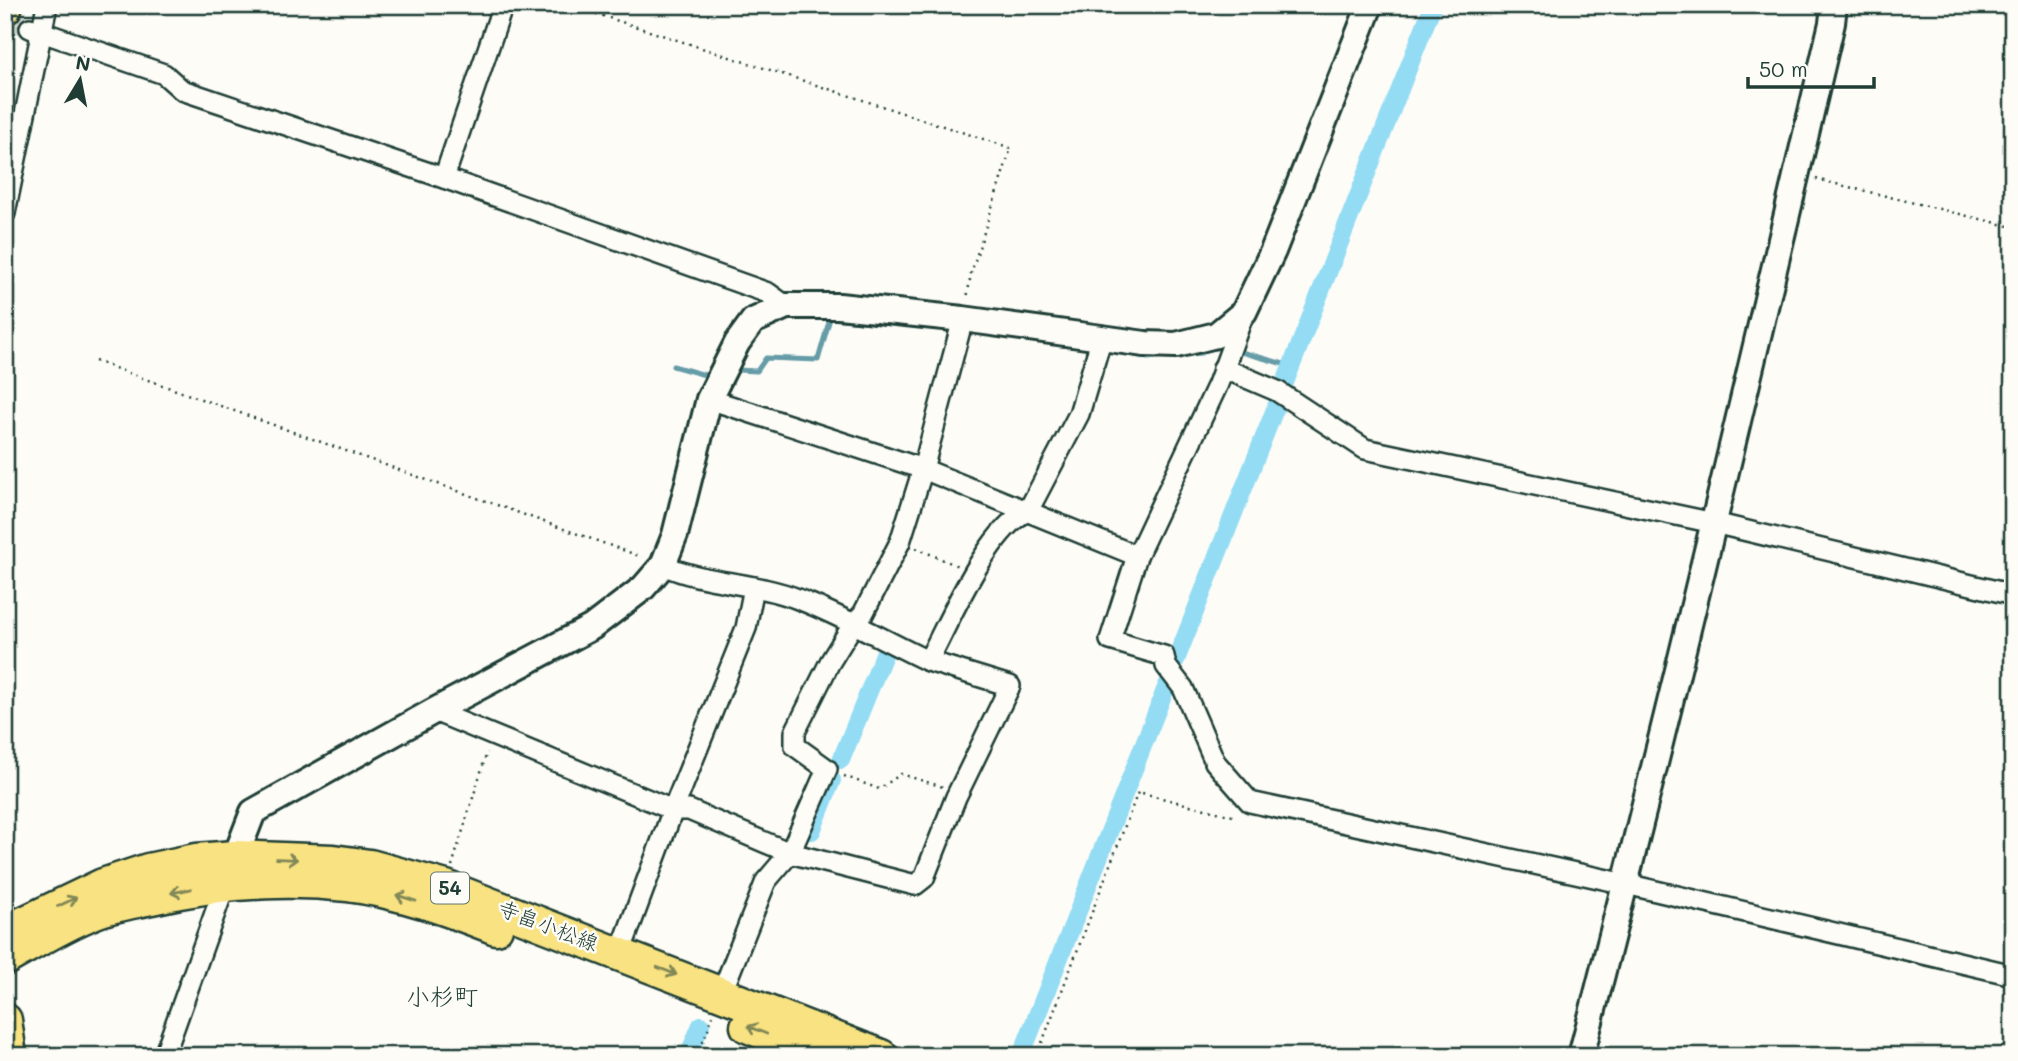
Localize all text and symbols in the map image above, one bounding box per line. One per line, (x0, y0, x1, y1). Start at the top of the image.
north arrow (46, 46, 116, 116)
scale bar (1748, 46, 1874, 90)
text: N (74, 49, 92, 76)
text: 50 m (1759, 55, 1808, 82)
one-way arrow (275, 853, 298, 866)
road number: 54 (431, 873, 469, 904)
one-way arrow (170, 885, 193, 899)
one-way arrow (396, 891, 418, 904)
street label: 寺畠小松線 (495, 893, 602, 956)
one-way arrow (55, 895, 77, 908)
one-way arrow (655, 966, 677, 979)
district label: 小杉町 (406, 980, 478, 1011)
one-way arrow (746, 1023, 768, 1036)

